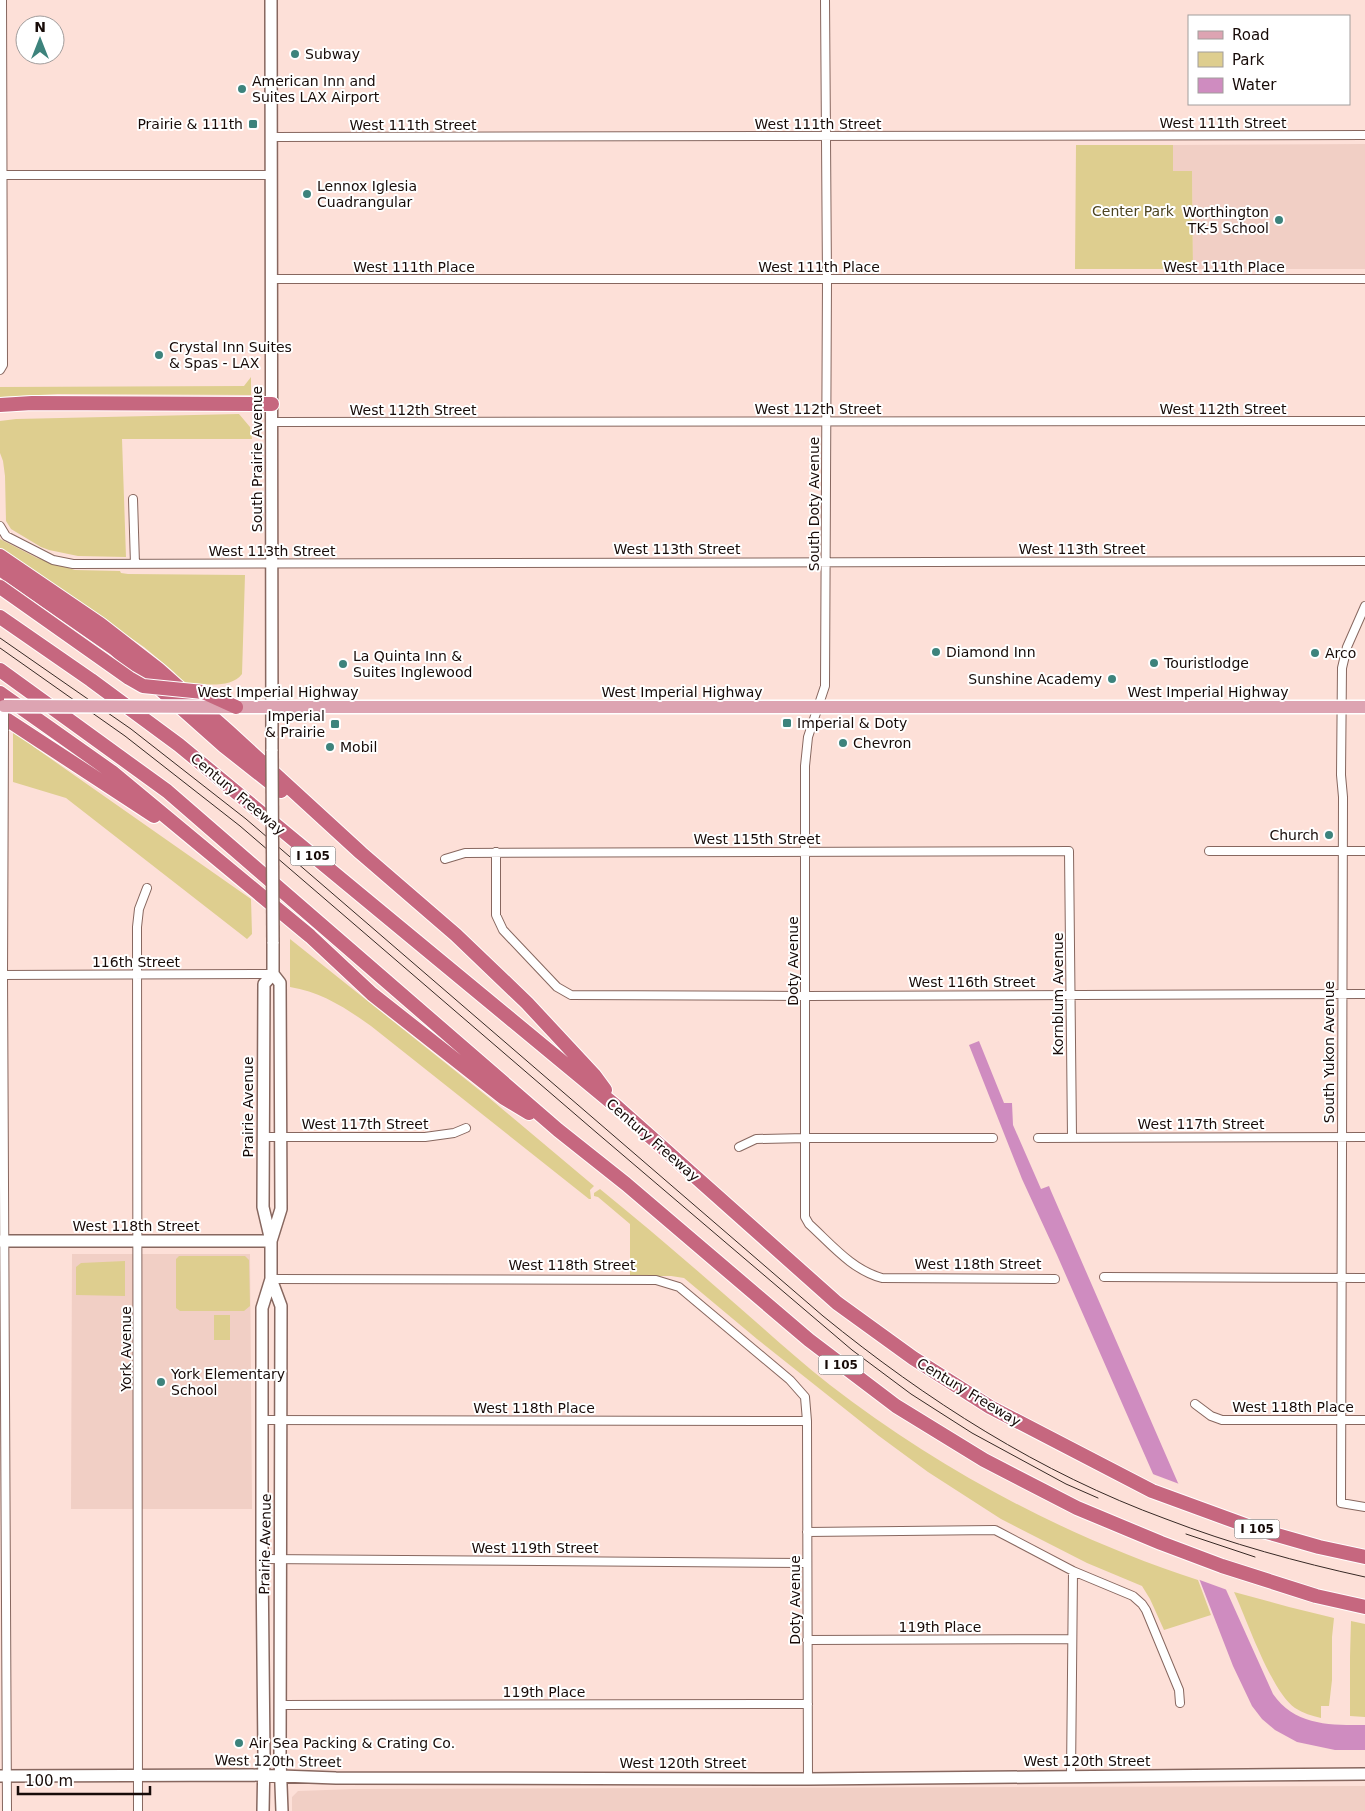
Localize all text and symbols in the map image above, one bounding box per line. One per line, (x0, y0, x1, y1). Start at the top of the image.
north arrow (15, 15, 65, 65)
legend (1188, 15, 1350, 105)
text: N (34, 19, 46, 35)
text: Road (1232, 26, 1270, 44)
place label: Subway (305, 46, 360, 62)
marker: Subway (289, 48, 301, 60)
text: Park (1232, 51, 1265, 69)
place label: American Inn and Suites LAX Airport (252, 73, 380, 105)
text: Water (1232, 76, 1277, 94)
marker: American Inn and Suites LAX Airport (236, 83, 248, 95)
street label: West 111th Street (1160, 115, 1287, 131)
place label: Prairie & 111th (137, 116, 243, 132)
street label: West 111th Street (755, 116, 882, 132)
street label: West 111th Street (350, 117, 477, 133)
marker: Prairie & 111th (247, 118, 259, 130)
place label: Lennox Iglesia Cuadrangular (317, 178, 417, 210)
marker: Lennox Iglesia Cuadrangular (301, 188, 313, 200)
park label: Center Park (1092, 203, 1175, 219)
place label: Worthington TK-5 School (1183, 204, 1269, 236)
marker: Worthington TK-5 School (1273, 214, 1285, 226)
street label: West 111th Place (353, 259, 475, 275)
street label: West 111th Place (758, 259, 880, 275)
street label: West 111th Place (1163, 259, 1285, 275)
place label: Crystal Inn Suites & Spas - LAX (169, 339, 292, 371)
marker: Crystal Inn Suites & Spas - LAX (153, 349, 165, 361)
street label: South Prairie Avenue (249, 386, 265, 532)
street label: West 112th Street (755, 401, 882, 417)
street label: West 112th Street (1160, 401, 1287, 417)
street label: West 112th Street (350, 402, 477, 418)
street label: South Doty Avenue (806, 437, 822, 571)
street label: West 113th Street (614, 541, 741, 557)
street label: West 113th Street (1019, 541, 1146, 557)
street label: West 113th Street (209, 543, 336, 559)
place label: Diamond Inn (946, 644, 1036, 660)
place label: Arco (1325, 645, 1356, 661)
marker: Diamond Inn (930, 646, 942, 658)
marker: Arco (1309, 647, 1321, 659)
place label: La Quinta Inn & Suites Inglewood (353, 648, 472, 680)
place label: Touristlodge (1163, 655, 1249, 671)
marker: Touristlodge (1148, 657, 1160, 669)
marker: La Quinta Inn & Suites Inglewood (337, 658, 349, 670)
place label: Sunshine Academy (968, 671, 1102, 687)
marker: Sunshine Academy (1106, 673, 1118, 685)
street label: West Imperial Highway (197, 684, 359, 700)
street label: West Imperial Highway (601, 684, 763, 700)
street label: West Imperial Highway (1127, 684, 1289, 700)
place label: Imperial & Prairie (265, 708, 325, 740)
place label: Imperial & Doty (797, 715, 907, 731)
marker: Imperial & Doty (781, 717, 793, 729)
marker: Imperial & Prairie (329, 718, 341, 730)
place label: Chevron (853, 735, 911, 751)
marker: Chevron (837, 737, 849, 749)
place label: Mobil (340, 739, 377, 755)
marker: Mobil (324, 741, 336, 753)
street label: Century Freeway (188, 750, 288, 838)
place label: Church (1269, 827, 1319, 843)
marker: Church (1323, 829, 1335, 841)
street label: West 115th Street (694, 831, 821, 847)
road number: I 105 (290, 846, 336, 866)
street label: Doty Avenue (785, 916, 801, 1006)
street label: Kornblum Avenue (1050, 932, 1066, 1056)
street label: 116th Street (92, 954, 181, 970)
street label: West 116th Street (909, 974, 1036, 990)
street label: South Yukon Avenue (1321, 981, 1337, 1123)
street label: Prairie Avenue (240, 1056, 256, 1158)
street label: Century Freeway (603, 1095, 703, 1185)
street label: West 117th Street (302, 1116, 429, 1132)
street label: West 117th Street (1138, 1116, 1265, 1132)
street label: West 118th Street (73, 1218, 200, 1234)
street label: West 118th Street (915, 1256, 1042, 1272)
street label: West 118th Street (509, 1257, 636, 1273)
street label: York Avenue (118, 1306, 134, 1393)
street label: Century Freeway (914, 1355, 1024, 1429)
road number: I 105 (818, 1356, 864, 1374)
place label: York Elementary School (170, 1366, 285, 1398)
marker: York Elementary School (155, 1376, 167, 1388)
street label: West 118th Place (1232, 1399, 1354, 1415)
street label: West 118th Place (473, 1400, 595, 1416)
street label: Prairie Avenue (256, 1493, 274, 1595)
road number: I 105 (1234, 1520, 1280, 1538)
street label: West 119th Street (472, 1540, 599, 1556)
street label: Doty Avenue (787, 1555, 803, 1645)
street label: 119th Place (899, 1619, 981, 1635)
street label: 119th Place (503, 1684, 585, 1700)
place label: Air Sea Packing & Crating Co. (249, 1735, 455, 1751)
marker: Air Sea Packing & Crating Co. (233, 1737, 245, 1749)
street label: West 120th Street (214, 1752, 342, 1770)
street label: West 120th Street (1024, 1753, 1151, 1769)
street label: West 120th Street (620, 1755, 747, 1771)
scale bar (18, 1764, 150, 1796)
text: 100 m (25, 1772, 73, 1790)

